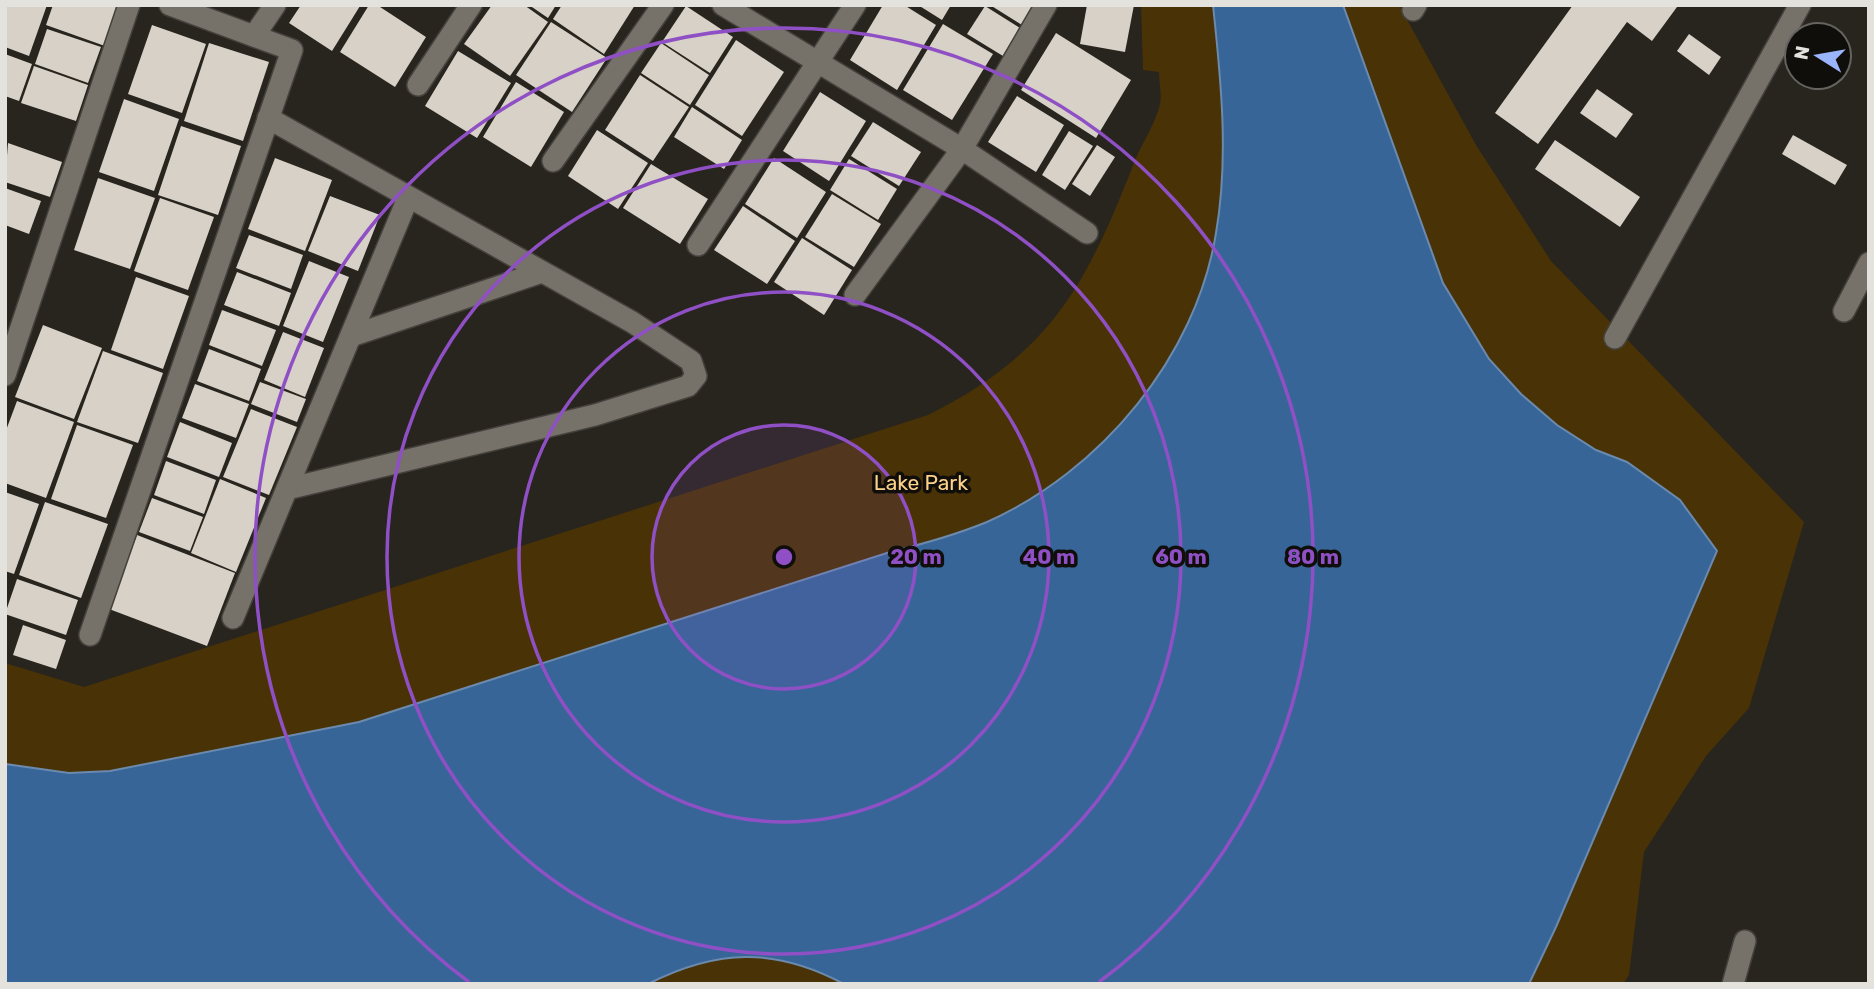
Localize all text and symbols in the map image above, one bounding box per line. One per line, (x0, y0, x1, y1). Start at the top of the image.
north arrow (1783, 21, 1853, 91)
text: N (1789, 44, 1814, 62)
park label: Lake Park (874, 470, 968, 495)
text: 20 m (890, 544, 942, 569)
text: 40 m (1023, 544, 1075, 569)
text: 60 m (1155, 544, 1207, 569)
text: 80 m (1287, 544, 1339, 569)
centre of rings (772, 545, 796, 569)

